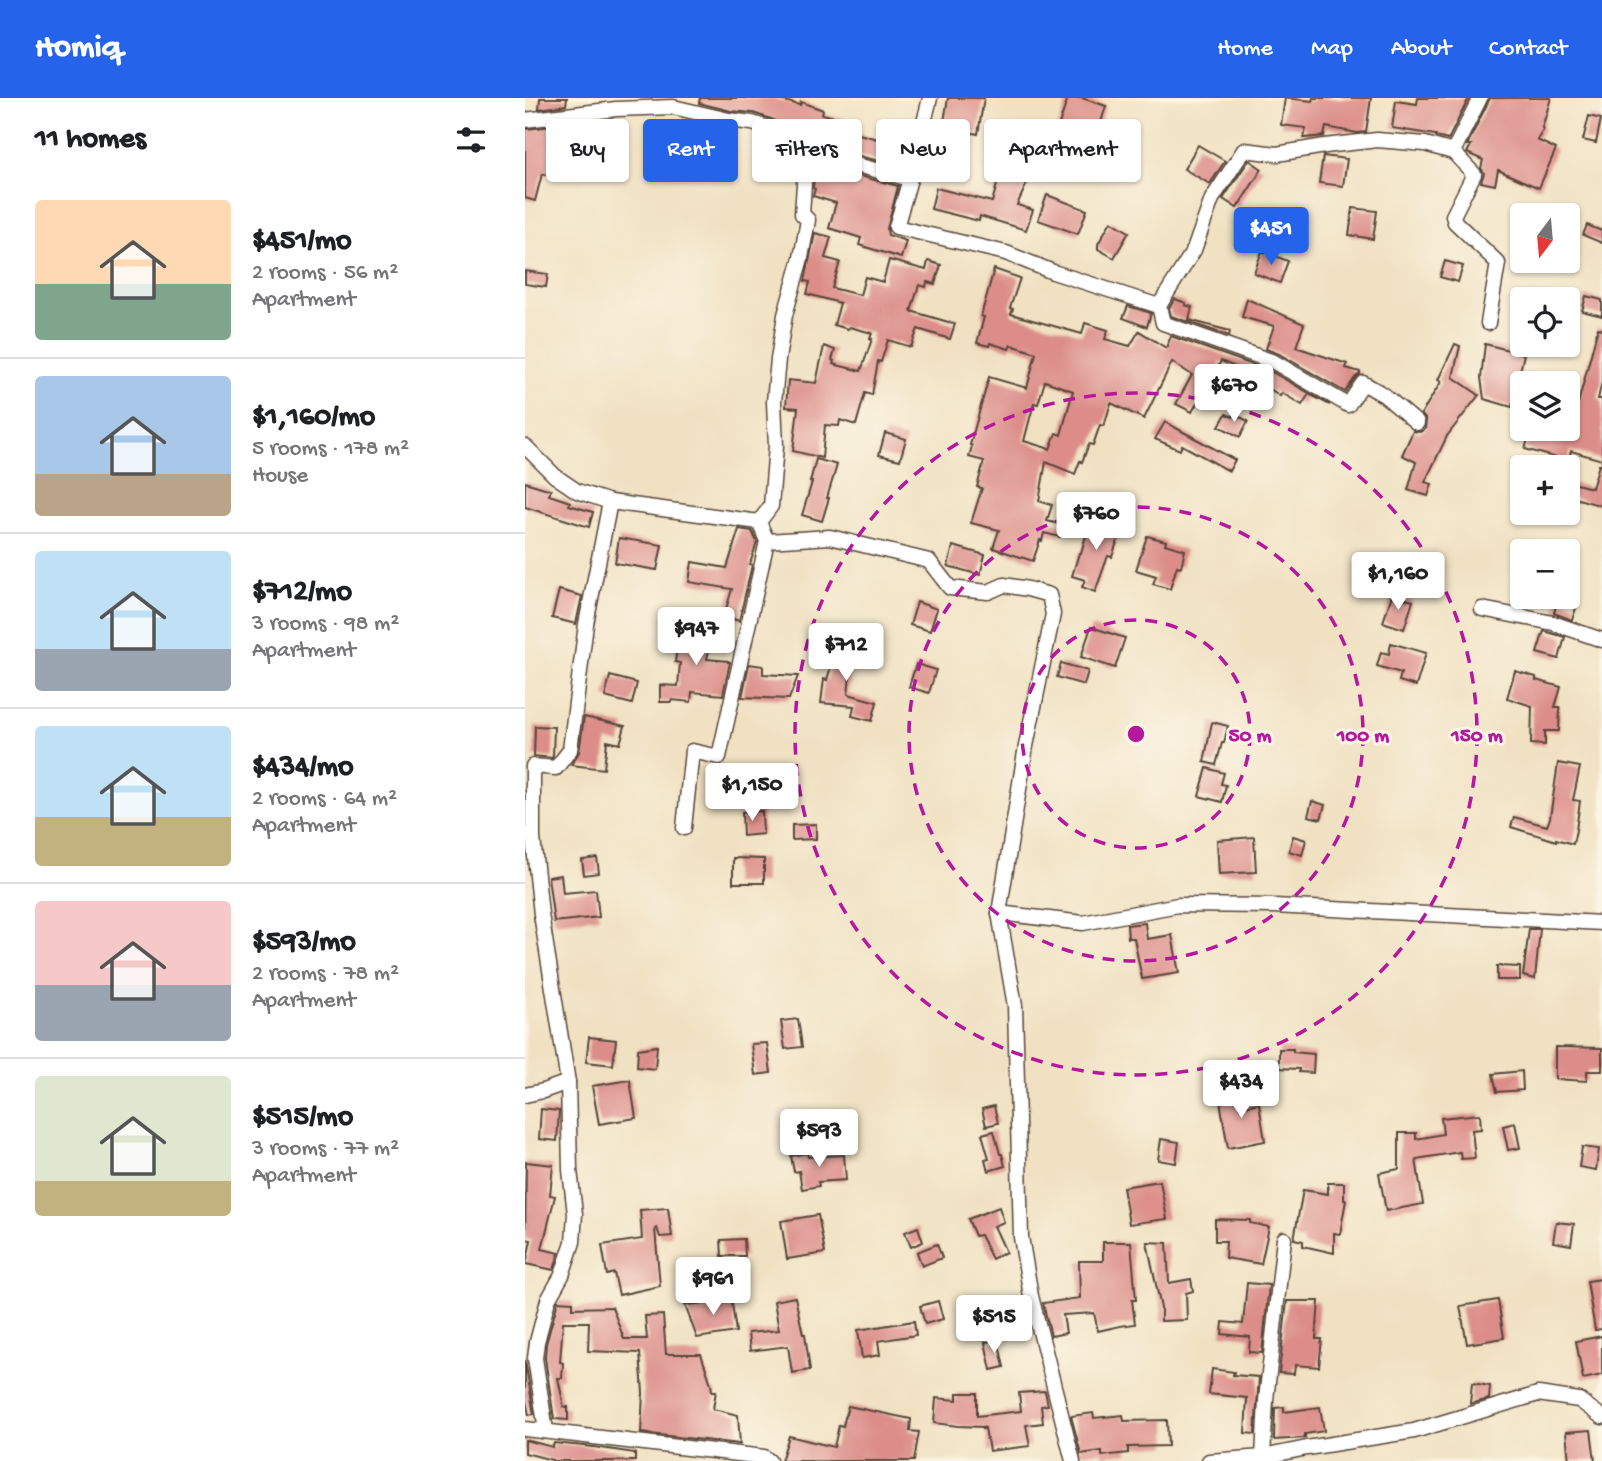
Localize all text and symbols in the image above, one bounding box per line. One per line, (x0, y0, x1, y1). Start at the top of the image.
text: Homiq (35, 30, 121, 68)
text: Home (1217, 35, 1273, 64)
text: Map (1311, 35, 1353, 64)
text: About (1391, 35, 1451, 64)
text: Contact (1489, 35, 1567, 64)
chip: Buy (546, 119, 629, 182)
chip: Rent (643, 119, 738, 182)
chip: Filters (752, 119, 862, 182)
chip: New (876, 119, 970, 182)
chip: Apartment (984, 119, 1141, 182)
icon: filters (452, 121, 490, 159)
text: 11 homes (35, 123, 146, 158)
north arrow (1510, 203, 1580, 273)
map controls (1510, 203, 1580, 609)
pin: $451 (1230, 208, 1312, 267)
text: $451 (1250, 216, 1292, 243)
text: $451/mo (252, 225, 352, 260)
icon: home (91, 228, 175, 312)
text: 2 rooms · 56 m² (252, 260, 398, 287)
text: Apartment (252, 287, 356, 314)
button: locate (1510, 287, 1580, 357)
pin: $670 (1193, 364, 1275, 424)
button: layers (1510, 371, 1580, 441)
text: $670 (1210, 373, 1258, 400)
text: $1,160/mo (252, 401, 375, 436)
icon: home (91, 404, 175, 488)
text: 5 rooms · 178 m² (252, 436, 409, 463)
button: + (1510, 455, 1580, 525)
text: House (252, 463, 308, 490)
pin: $760 (1055, 492, 1137, 552)
text: $760 (1072, 501, 1120, 528)
button: − (1510, 539, 1580, 609)
pin: $1,160 (1341, 552, 1455, 612)
text: $1,160 (1368, 561, 1428, 588)
text: $712/mo (252, 576, 352, 611)
icon: home (91, 579, 175, 663)
pin: $947 (655, 608, 737, 667)
text: 3 rooms · 98 m² (252, 611, 399, 638)
text: $947 (674, 616, 718, 643)
pin: $712 (805, 624, 887, 683)
text: $712 (825, 632, 867, 659)
text: Apartment (252, 638, 356, 665)
centre of rings (1124, 722, 1148, 746)
text: 50 m (1229, 725, 1272, 750)
text: 100 m (1336, 725, 1389, 750)
text: 150 m (1450, 725, 1503, 750)
text: $434/mo (252, 751, 354, 786)
icon: home (91, 754, 175, 838)
pin: $1,150 (695, 764, 809, 823)
text: $1,150 (721, 772, 783, 799)
text: 2 rooms · 64 m² (252, 786, 397, 813)
text: Apartment (252, 813, 356, 840)
text: $593/mo (252, 926, 356, 961)
icon: home (91, 929, 175, 1013)
text: 2 rooms · 78 m² (252, 961, 399, 988)
text: Apartment (252, 988, 356, 1015)
pin: $434 (1200, 1060, 1282, 1120)
text: $434 (1219, 1069, 1263, 1096)
text: $515/mo (252, 1101, 353, 1136)
icon: home (91, 1104, 175, 1188)
pin: $593 (778, 1110, 860, 1169)
text: $593 (796, 1118, 842, 1145)
text: 3 rooms · 77 m² (252, 1136, 399, 1163)
text: Apartment (252, 1163, 356, 1190)
pin: $961 (672, 1258, 754, 1317)
text: $961 (692, 1266, 734, 1293)
pin: $515 (953, 1296, 1035, 1355)
text: $515 (972, 1304, 1016, 1331)

